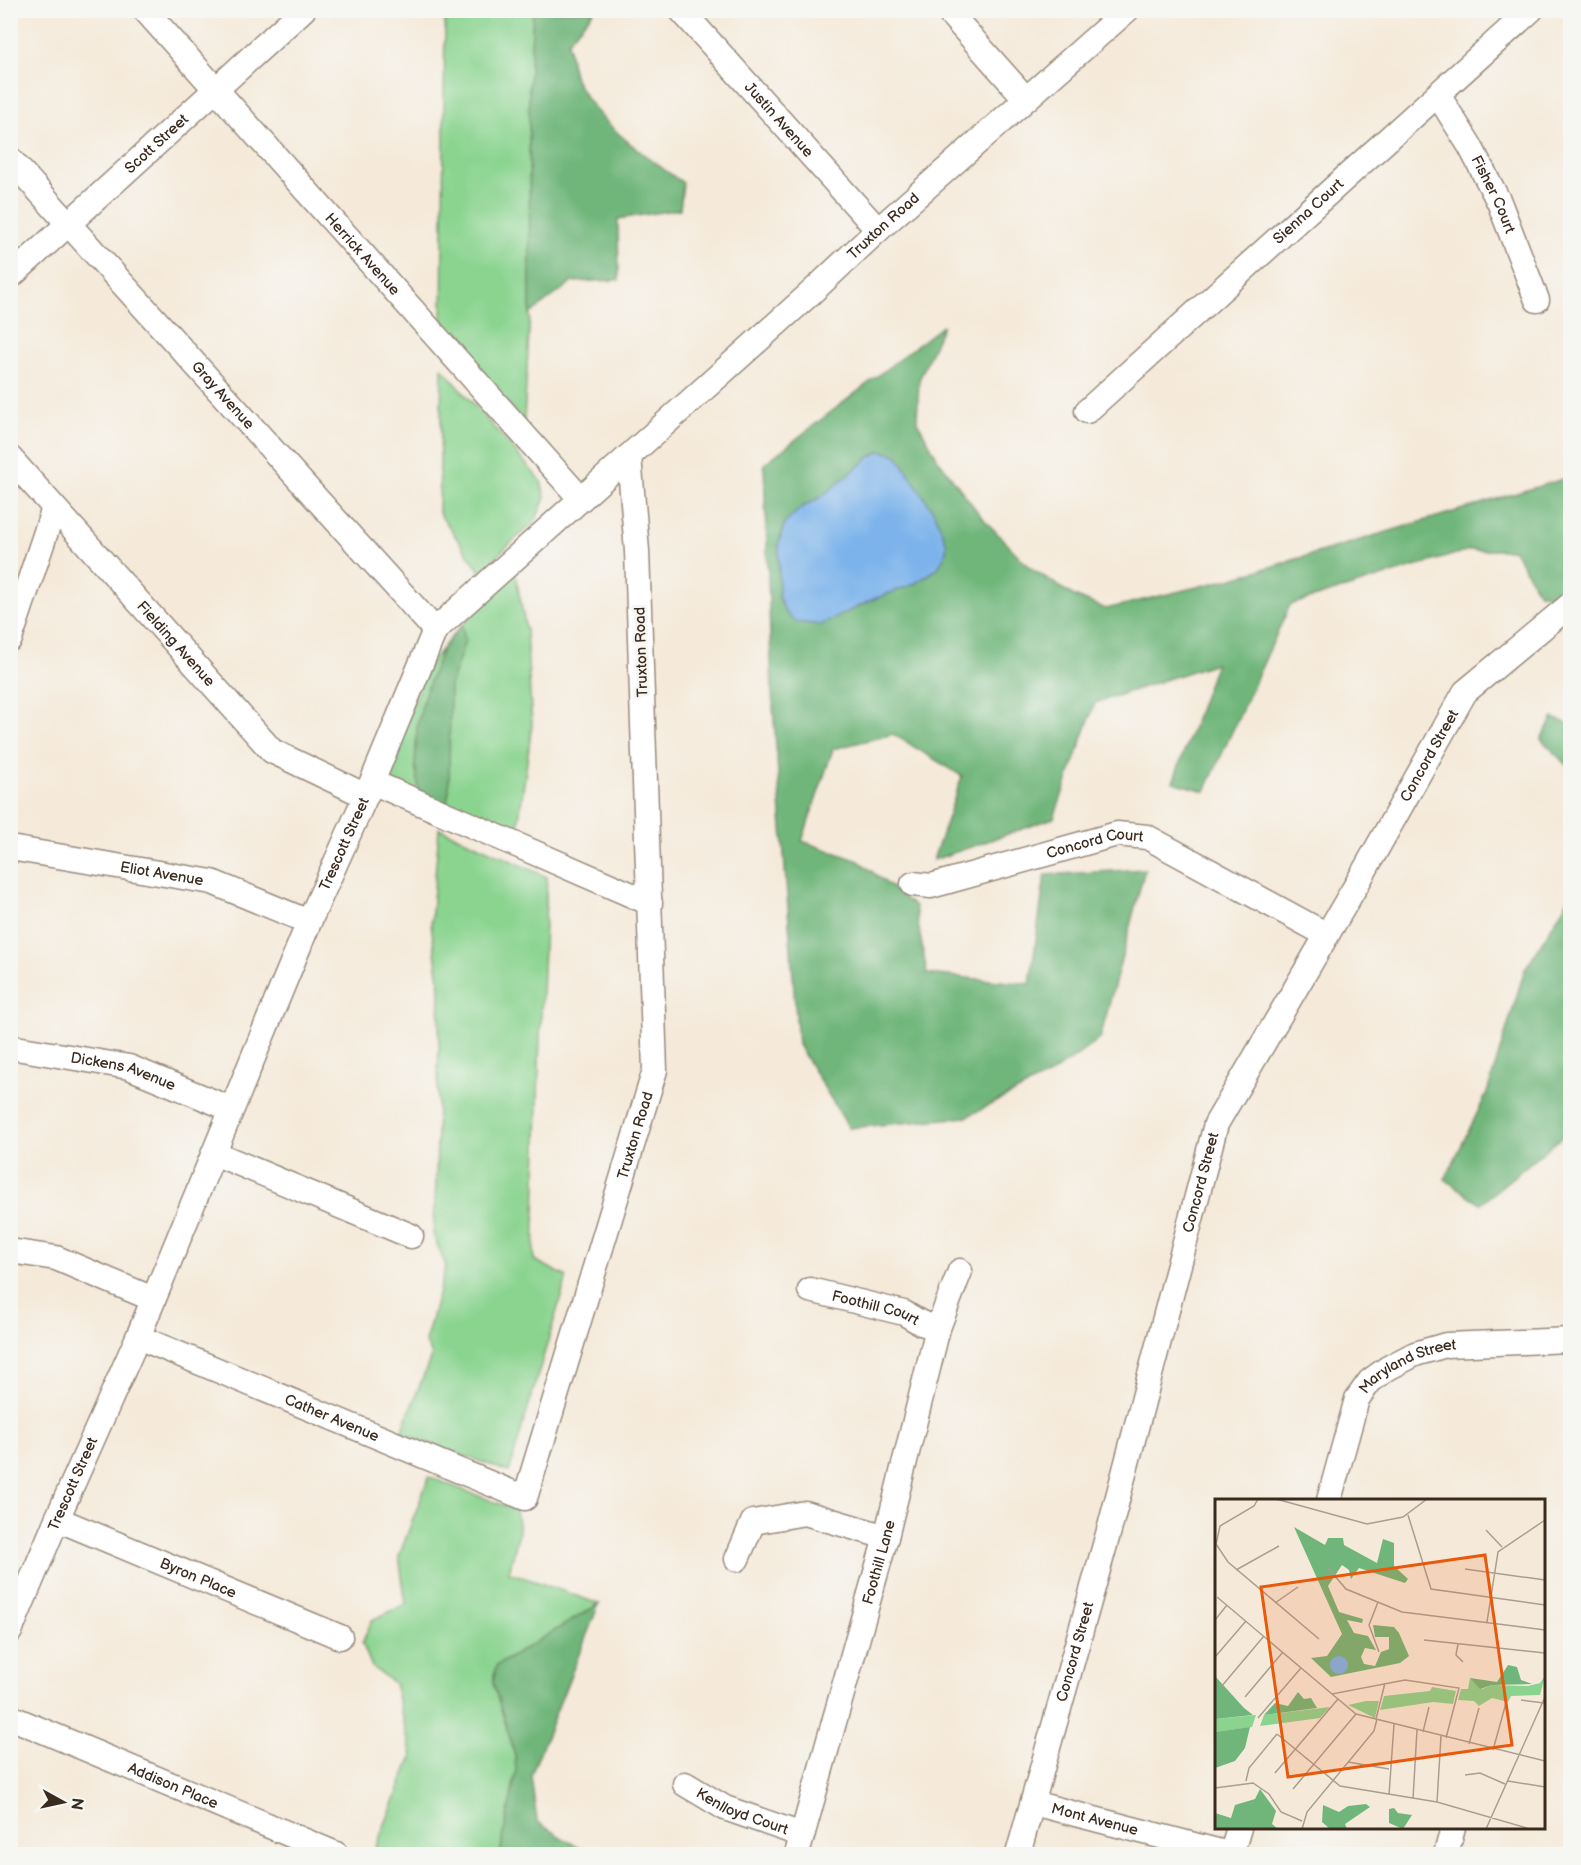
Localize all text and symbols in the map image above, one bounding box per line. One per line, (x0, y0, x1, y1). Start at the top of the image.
street label: Justin Avenue (740, 78, 817, 162)
street label: Scott Street (121, 110, 193, 178)
street label: Fisher Court (1466, 152, 1519, 237)
street label: Sienna Court (1269, 175, 1348, 248)
street label: Truxton Road (844, 189, 924, 264)
street label: Herrick Avenue (321, 209, 404, 300)
street label: Gray Avenue (187, 357, 258, 433)
street label: Fielding Avenue (132, 597, 219, 691)
street label: Truxton Road (630, 606, 653, 698)
street label: Concord Street (1396, 706, 1463, 805)
street label: Trescott Street (315, 794, 374, 894)
street label: Concord Court (1044, 825, 1145, 863)
street label: Eliot Avenue (119, 858, 205, 890)
street label: Dickens Avenue (69, 1048, 179, 1095)
street label: Truxton Road (613, 1090, 658, 1182)
street label: Concord Street (1179, 1130, 1223, 1235)
street label: Foothill Court (830, 1287, 923, 1330)
street label: Maryland Street (1355, 1336, 1457, 1397)
street label: Cather Avenue (281, 1390, 382, 1446)
street label: Trescott Street (44, 1434, 102, 1534)
inset map (1215, 1499, 1545, 1829)
street label: Foothill Lane (859, 1518, 900, 1607)
street label: Byron Place (157, 1554, 239, 1603)
street label: Concord Street (1052, 1599, 1099, 1704)
street label: Addison Place (125, 1759, 221, 1813)
north arrow (33, 1772, 93, 1832)
street label: Kenlloyd Court (693, 1784, 791, 1840)
text: N (66, 1797, 87, 1811)
street label: Mont Avenue (1049, 1799, 1140, 1840)

